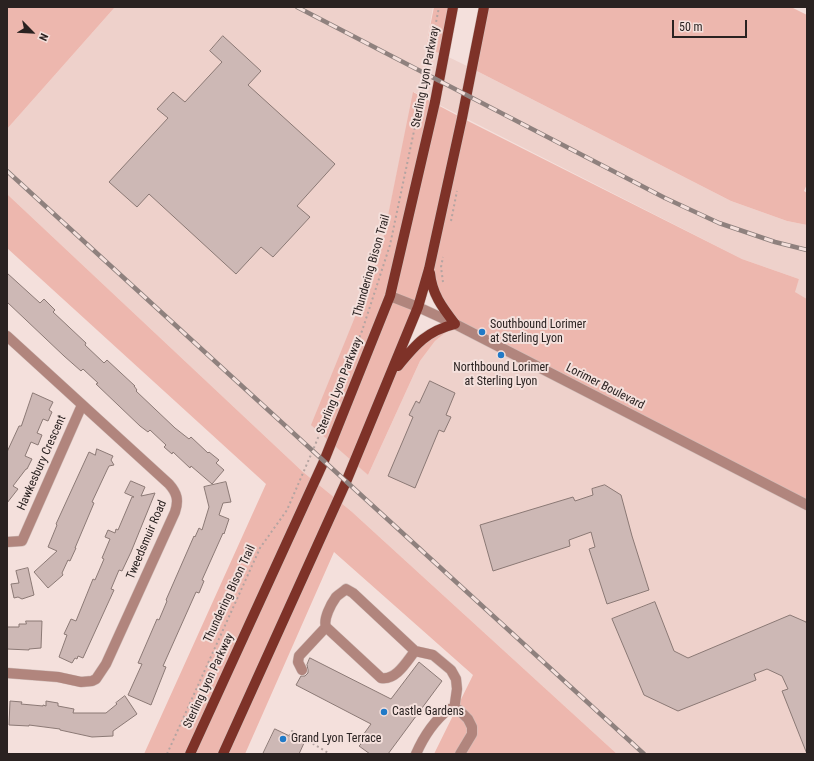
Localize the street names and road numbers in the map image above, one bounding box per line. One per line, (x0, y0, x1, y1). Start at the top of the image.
street label: Sterling Lyon Parkway (409, 25, 443, 129)
street label: Thundering Bison Trail (350, 213, 394, 319)
street label: Sterling Lyon Parkway (314, 335, 366, 437)
street label: Lorimer Boulevard (563, 361, 647, 413)
street label: Hawkesbury Crescent (15, 413, 69, 513)
street label: Tweedsmuir Road (124, 498, 170, 582)
street label: Thundering Bison Trail (201, 543, 259, 645)
street label: Sterling Lyon Parkway (181, 631, 237, 731)

